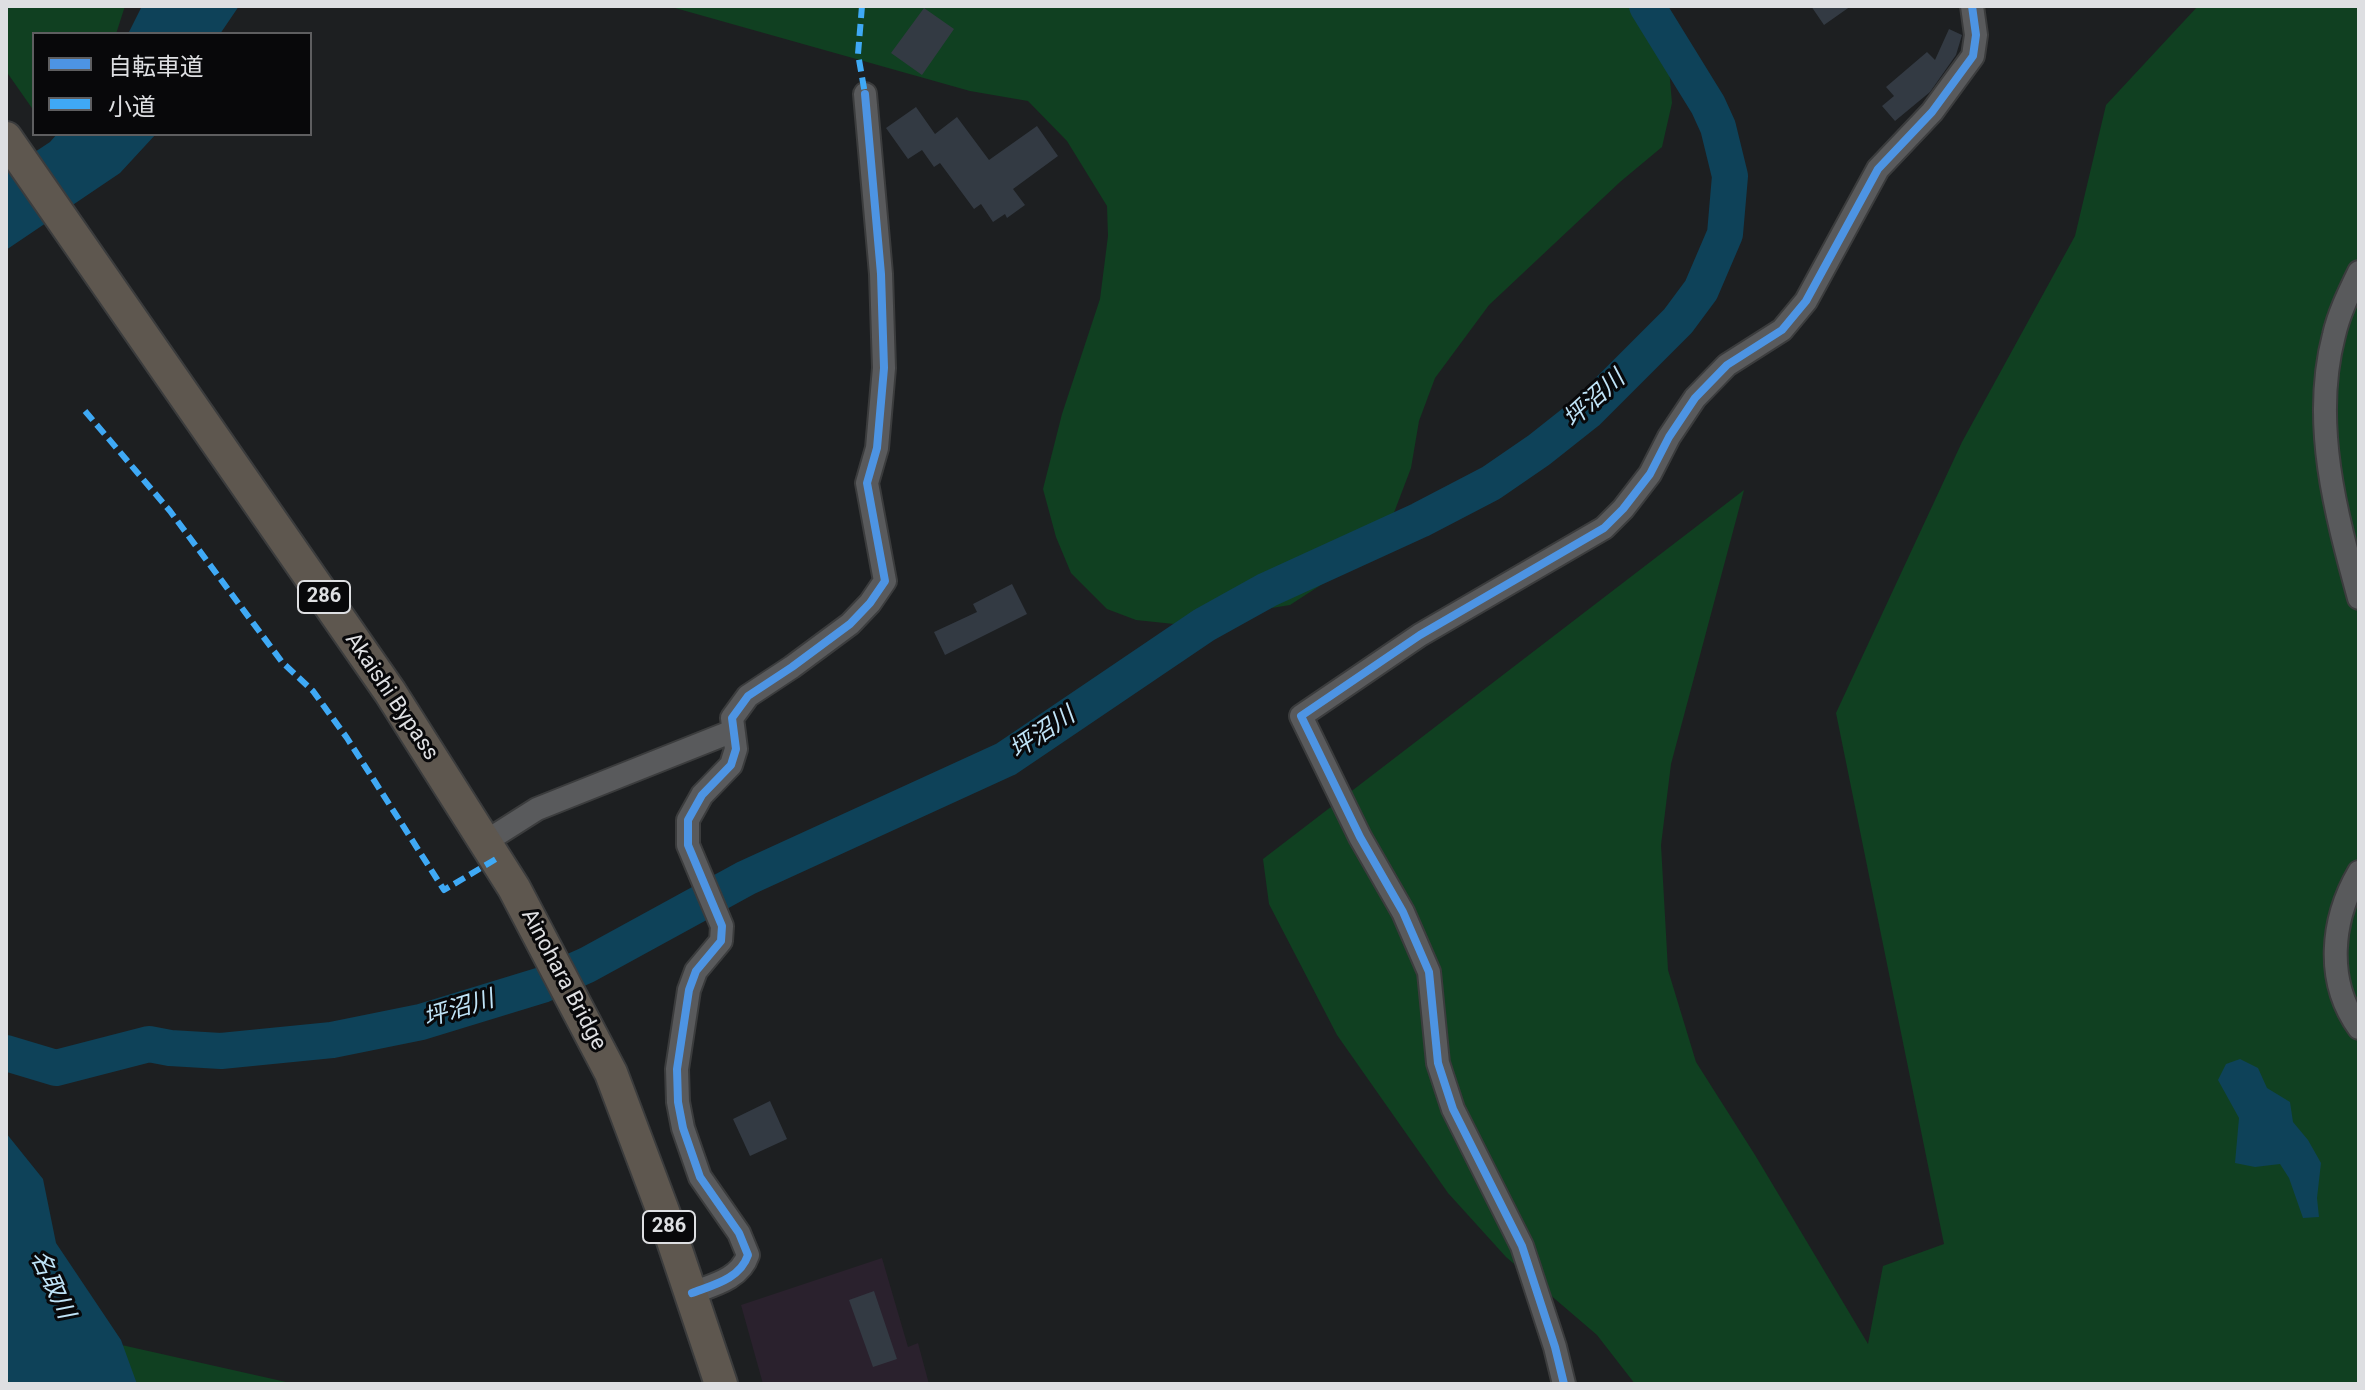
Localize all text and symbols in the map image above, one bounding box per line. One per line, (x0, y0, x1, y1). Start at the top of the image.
legend (32, 32, 312, 136)
text: 自転車道 (108, 53, 204, 81)
text: 小道 (108, 93, 156, 121)
water label: 坪沼川 (1559, 365, 1631, 435)
road number: 286 (298, 581, 350, 613)
street label: Akaishi Bypass (339, 628, 443, 766)
water label: 坪沼川 (1005, 702, 1081, 766)
street label: Ainohara Bridge (515, 905, 611, 1055)
water label: 坪沼川 (420, 986, 498, 1034)
road number: 286 (643, 1211, 695, 1243)
water label: 名取川 (23, 1246, 79, 1324)

